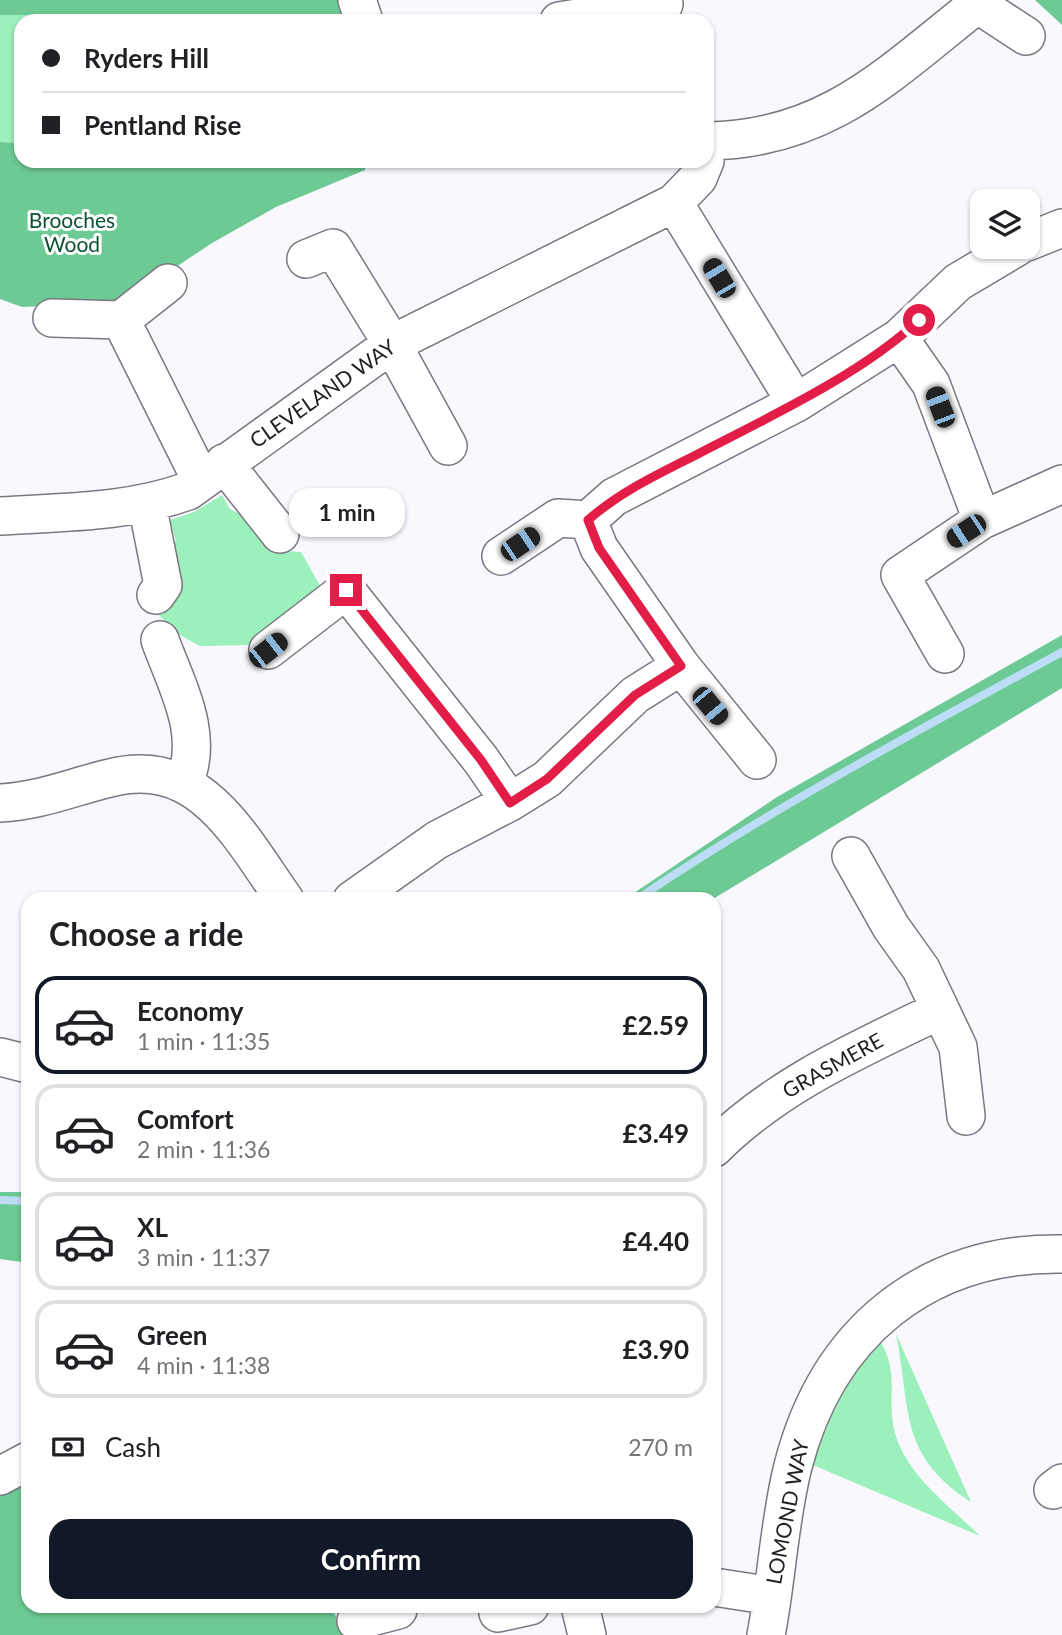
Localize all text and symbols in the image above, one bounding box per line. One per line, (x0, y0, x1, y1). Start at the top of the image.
text: Ryders Hill (84, 42, 209, 74)
text: Pentland Rise (84, 109, 241, 141)
map controls (970, 189, 1040, 259)
button: layers (970, 189, 1040, 259)
park label: Brooches Wood (29, 207, 115, 256)
car (700, 255, 739, 301)
route start (903, 304, 935, 336)
street label: CLEVELAND WAY (244, 333, 401, 452)
car (923, 384, 958, 430)
callout: 1 min (288, 489, 404, 538)
text: 1 min (318, 498, 376, 526)
car (943, 511, 990, 551)
car (497, 524, 544, 564)
route end (330, 574, 362, 606)
car (245, 629, 292, 671)
car (689, 683, 732, 729)
text: Choose a ride (49, 914, 243, 953)
icon: car (53, 994, 116, 1057)
text: Economy (137, 995, 243, 1027)
text: £2.59 (623, 1009, 689, 1041)
text: 1 min · 11:35 (137, 1027, 270, 1055)
street label: GRASMERE (778, 1027, 887, 1103)
icon: car (53, 1102, 116, 1165)
text: Comfort (137, 1103, 234, 1135)
text: £3.49 (623, 1117, 689, 1149)
text: 2 min · 11:36 (137, 1135, 270, 1163)
icon: car (53, 1210, 116, 1273)
text: XL (137, 1211, 168, 1243)
text: £4.40 (623, 1225, 689, 1257)
text: 3 min · 11:37 (137, 1243, 270, 1271)
icon: car (53, 1318, 116, 1381)
text: Green (137, 1319, 207, 1351)
text: £3.90 (623, 1333, 689, 1365)
text: 4 min · 11:38 (137, 1351, 270, 1379)
icon: cash (49, 1428, 87, 1466)
text: Cash (105, 1431, 161, 1463)
text: 270 m (628, 1433, 693, 1461)
street label: LOMOND WAY (760, 1436, 813, 1586)
button: Confirm (49, 1519, 693, 1599)

